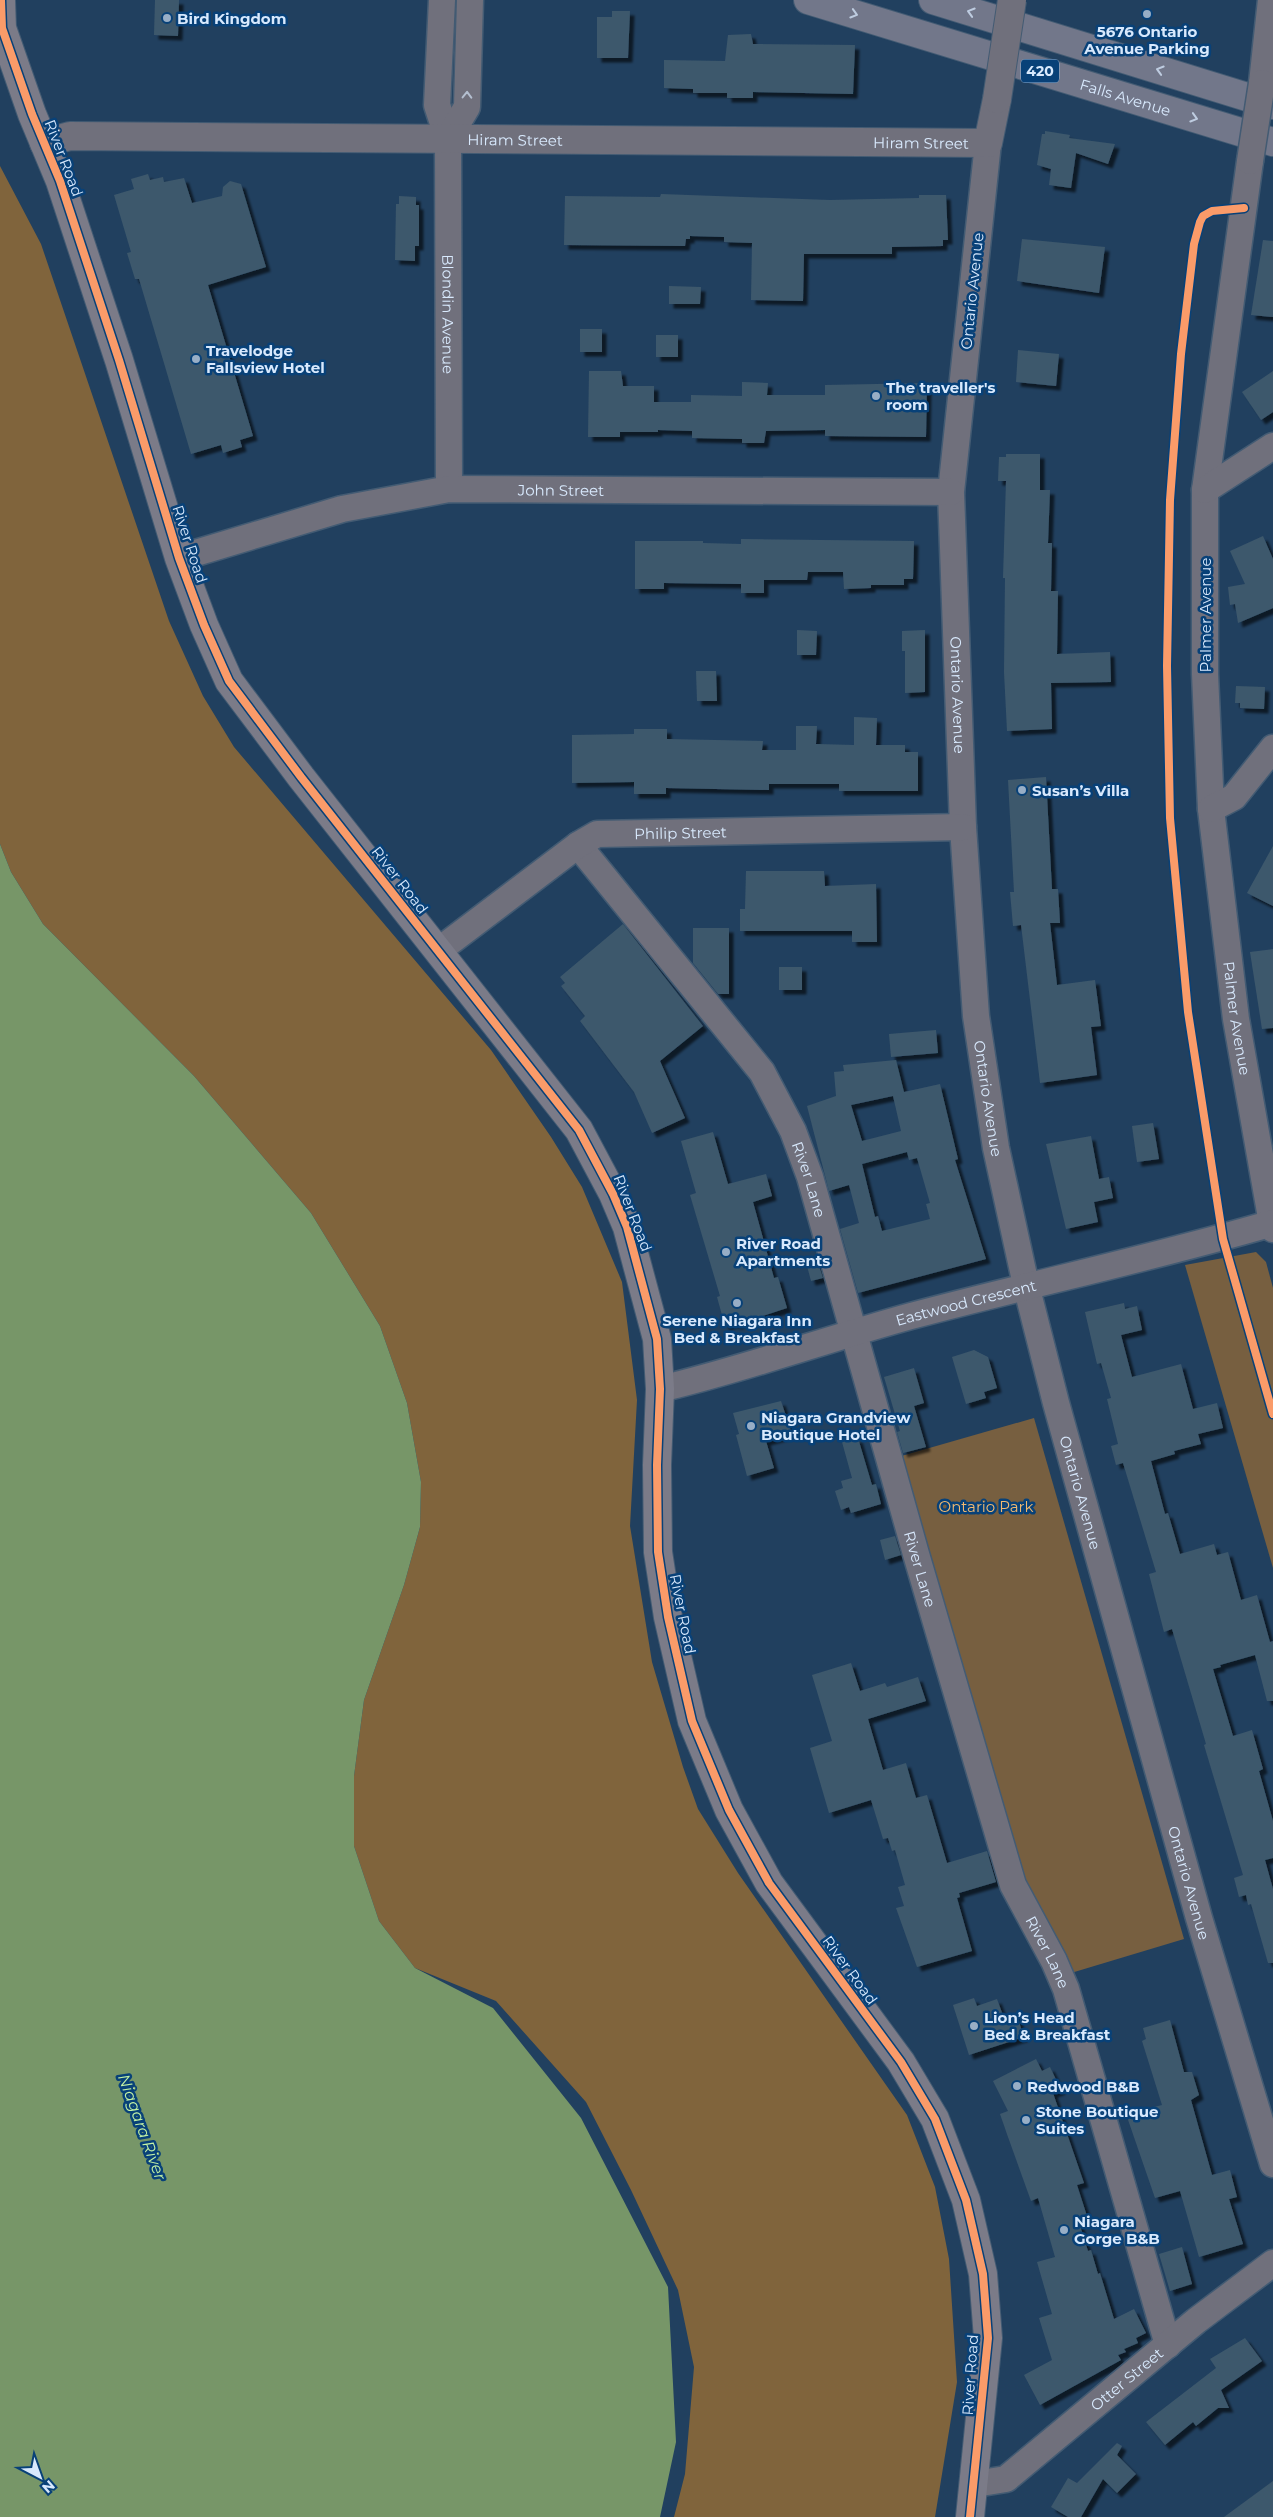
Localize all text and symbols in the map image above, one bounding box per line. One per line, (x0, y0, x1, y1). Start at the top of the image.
one-way arrow (967, 7, 976, 17)
marker: 5676 Ontario Avenue Parking (1141, 8, 1153, 20)
place label: Bird Kingdom (177, 9, 286, 28)
one-way arrow (850, 9, 858, 19)
marker: Bird Kingdom (161, 12, 173, 24)
place label: 5676 Ontario Avenue Parking (1083, 22, 1210, 58)
road number: 420 (1021, 59, 1059, 82)
one-way arrow (1156, 66, 1164, 76)
street label: Falls Avenue (1078, 74, 1173, 120)
one-way arrow (462, 91, 473, 99)
one-way arrow (1189, 112, 1198, 122)
street label: River Road (41, 117, 87, 199)
street label: Hiram Street (467, 130, 563, 149)
street label: Hiram Street (873, 133, 969, 152)
street label: Ontario Avenue (956, 232, 988, 350)
street label: Blondin Avenue (439, 254, 458, 374)
place label: Travelodge Fallsview Hotel (206, 341, 325, 377)
marker: Travelodge Fallsview Hotel (190, 353, 202, 365)
place label: The traveller's room (886, 378, 996, 414)
marker: The traveller's room (870, 390, 882, 402)
street label: John Street (517, 480, 604, 499)
street label: River Road (168, 503, 212, 585)
street label: Palmer Avenue (1196, 558, 1215, 672)
street label: Ontario Avenue (947, 636, 970, 754)
place label: Susan’s Villa (1032, 781, 1129, 800)
marker: Susan’s Villa (1016, 784, 1028, 796)
street label: Philip Street (634, 822, 727, 843)
street label: River Road (368, 842, 432, 918)
street label: Palmer Avenue (1220, 960, 1255, 1077)
street label: Ontario Avenue (970, 1039, 1007, 1158)
street label: River Lane (788, 1139, 830, 1219)
street label: River Road (610, 1172, 656, 1254)
place label: River Road Apartments (735, 1234, 830, 1270)
marker: River Road Apartments (720, 1246, 732, 1258)
street label: Eastwood Crescent (893, 1275, 1038, 1329)
marker: Serene Niagara Inn Bed & Breakfast (731, 1297, 743, 1309)
place label: Serene Niagara Inn Bed & Breakfast (662, 1311, 812, 1347)
place label: Niagara Grandview Boutique Hotel (761, 1408, 911, 1444)
marker: Niagara Grandview Boutique Hotel (745, 1420, 757, 1432)
street label: Ontario Avenue (1056, 1433, 1106, 1552)
park label: Ontario Park (939, 1497, 1033, 1516)
street label: River Lane (900, 1528, 941, 1609)
street label: River Road (666, 1572, 700, 1656)
street label: Ontario Avenue (1164, 1824, 1214, 1942)
street label: River Lane (1022, 1912, 1074, 1991)
street label: River Road (819, 1932, 881, 2008)
place label: Lion’s Head Bed & Breakfast (984, 2008, 1111, 2044)
marker: Lion’s Head Bed & Breakfast (968, 2020, 980, 2032)
water label: Niagara River (114, 2071, 170, 2183)
place label: Redwood B&B (1027, 2077, 1140, 2096)
marker: Redwood B&B (1011, 2080, 1023, 2092)
place label: Stone Boutique Suites (1036, 2102, 1159, 2138)
marker: Stone Boutique Suites (1020, 2114, 1032, 2126)
place label: Niagara Gorge B&B (1074, 2212, 1160, 2248)
marker: Niagara Gorge B&B (1058, 2224, 1070, 2236)
street label: River Road (958, 2334, 982, 2416)
street label: Otter Street (1086, 2343, 1167, 2415)
north arrow (15, 2452, 65, 2502)
text: N (38, 2476, 59, 2497)

